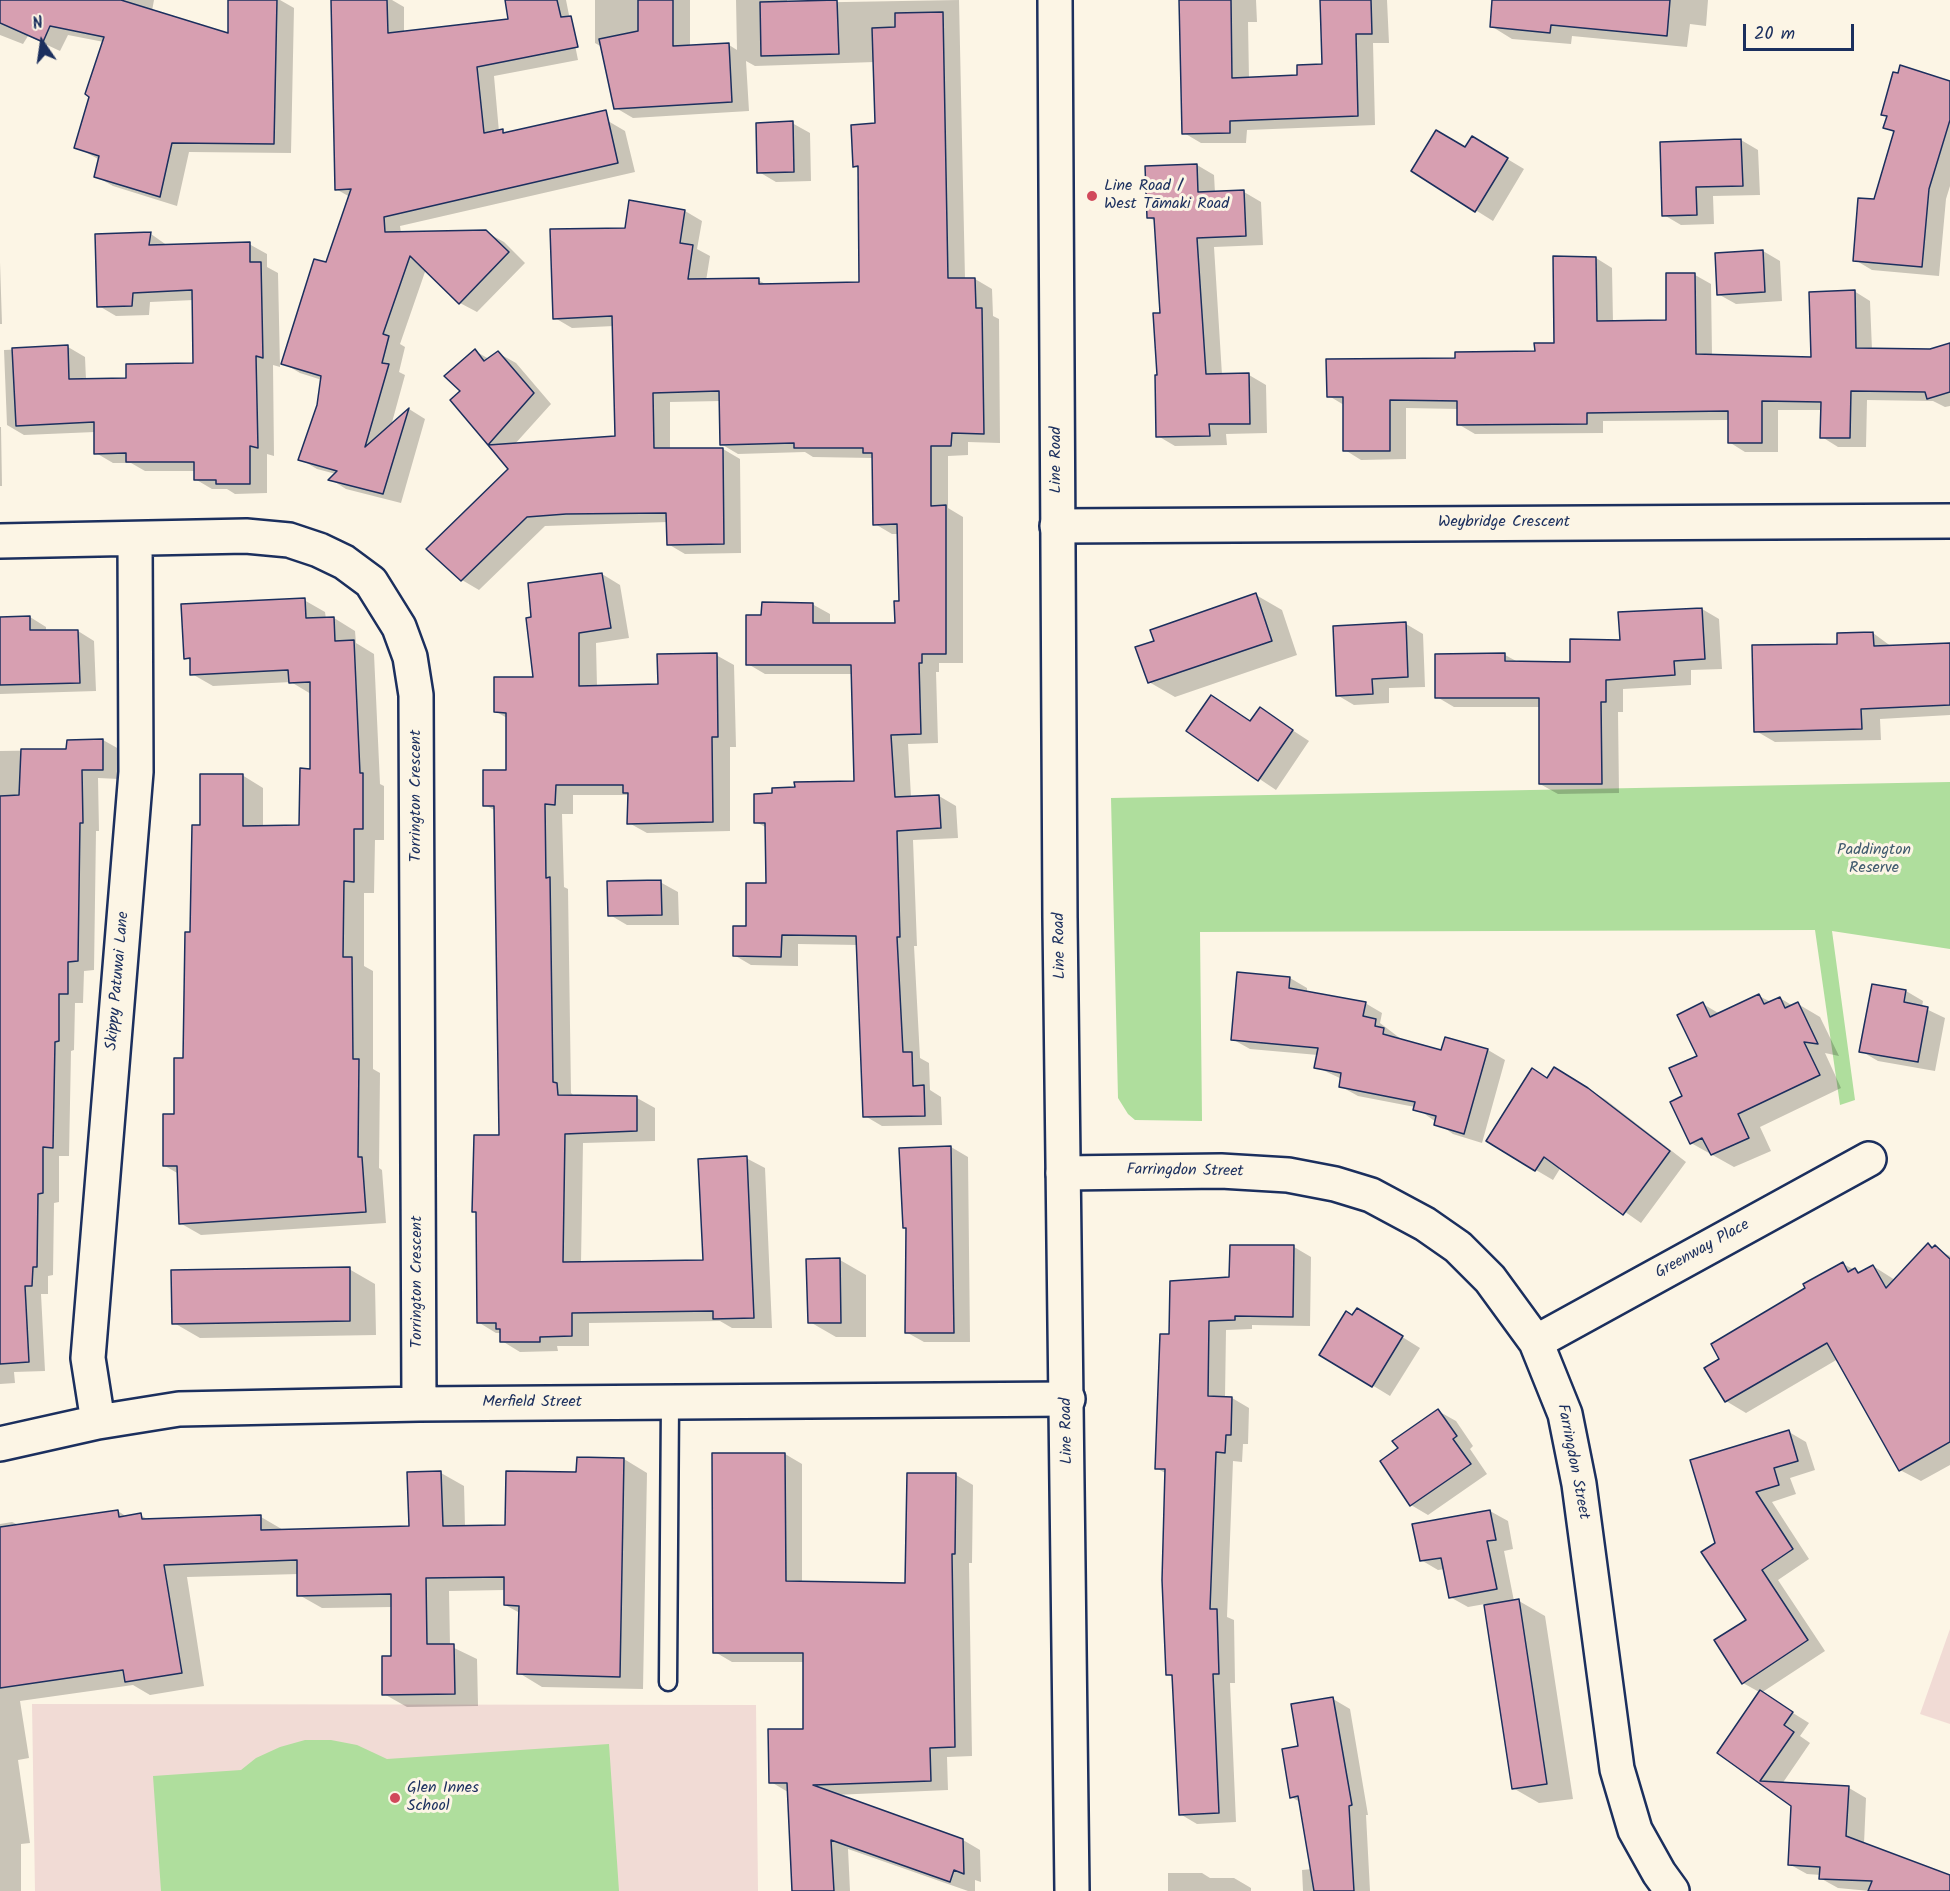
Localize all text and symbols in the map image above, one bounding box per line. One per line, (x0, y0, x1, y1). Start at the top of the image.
text: N (30, 11, 46, 37)
north arrow (12, 12, 72, 72)
scale bar (1746, 12, 1857, 50)
text: 20 m (1754, 20, 1795, 49)
place label: Line Road / West Tāmaki Road (1104, 177, 1229, 215)
marker: Line Road / West Tāmaki Road (1085, 189, 1099, 203)
street label: Line Road (1047, 427, 1067, 493)
street label: Weybridge Crescent (1438, 513, 1570, 533)
street label: Torrington Crescent (407, 730, 427, 862)
park label: Paddington Reserve (1837, 841, 1911, 879)
street label: Skippy Patuwai Lane (103, 911, 135, 1051)
street label: Line Road (1051, 912, 1071, 980)
street label: Farringdon Street (1126, 1161, 1244, 1183)
street label: Torrington Crescent (408, 1216, 428, 1348)
street label: Greenway Place (1653, 1216, 1753, 1284)
street label: Merfield Street (482, 1393, 582, 1413)
street label: Line Road (1058, 1397, 1078, 1465)
street label: Farringdon Street (1551, 1403, 1593, 1521)
place label: Glen Innes School (407, 1779, 479, 1817)
marker: Glen Innes School (388, 1791, 402, 1805)

